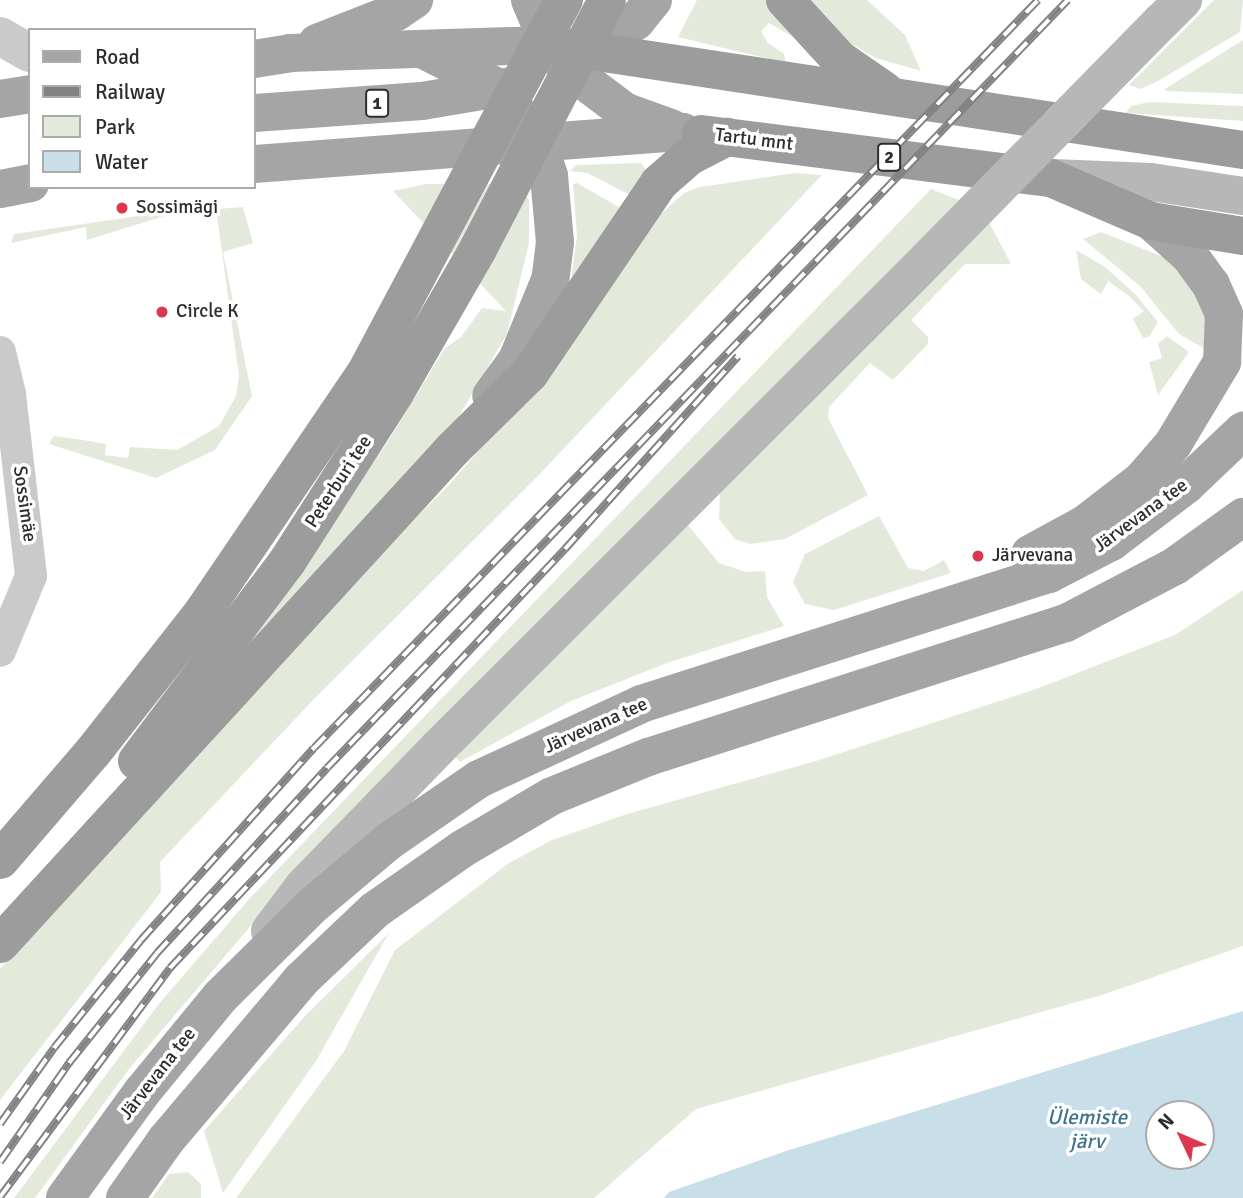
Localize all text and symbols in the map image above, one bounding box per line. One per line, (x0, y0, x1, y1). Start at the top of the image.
legend (28, 28, 256, 189)
text: Road (95, 44, 140, 70)
text: Railway (95, 79, 165, 105)
road number: 1 (365, 88, 389, 118)
text: Park (95, 114, 135, 140)
street label: Tartu mnt (714, 124, 794, 156)
road number: 2 (877, 142, 901, 172)
text: Water (95, 149, 148, 175)
place label: Sossimägi (136, 197, 218, 219)
marker: Sossimägi (114, 200, 130, 216)
place label: Circle K (176, 301, 239, 323)
marker: Circle K (154, 304, 170, 320)
street label: Peterburi tee (301, 432, 377, 532)
street label: Sossimäe (7, 465, 41, 543)
street label: Järvevana tee (1089, 474, 1193, 558)
place label: Järvevana (992, 545, 1073, 567)
marker: Järvevana (970, 548, 986, 564)
street label: Järvevana tee (541, 693, 651, 759)
street label: Järvevana tee (115, 1023, 201, 1125)
north arrow (1145, 1100, 1215, 1170)
water label: Ülemiste järv (1047, 1104, 1127, 1154)
text: N (1153, 1109, 1180, 1135)

